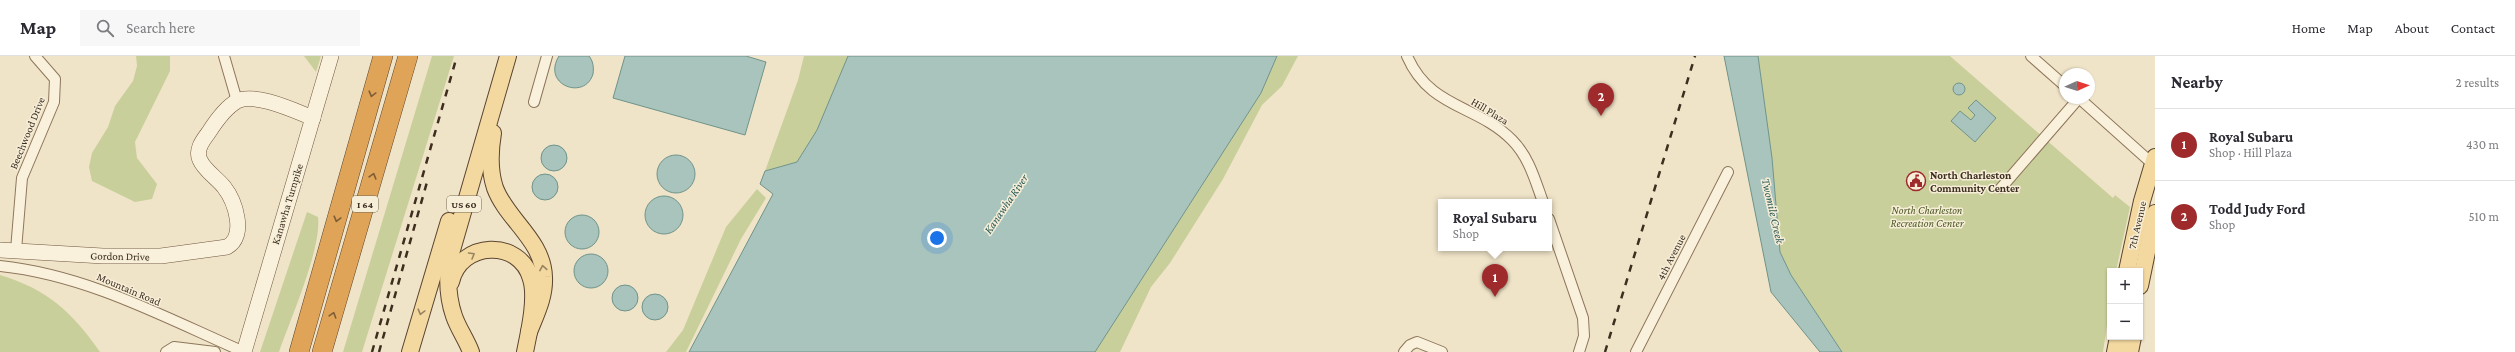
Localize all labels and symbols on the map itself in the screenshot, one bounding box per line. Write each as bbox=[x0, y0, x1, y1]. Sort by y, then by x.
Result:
north arrow bbox=[2059, 68, 2095, 104]
pin: 2 bbox=[1588, 83, 1614, 116]
one-way arrow bbox=[368, 90, 377, 97]
street label: Beechwood Drive bbox=[7, 95, 47, 171]
street label: Hill Plaza bbox=[1469, 95, 1511, 127]
street label: Kanawha Turnpike bbox=[269, 162, 306, 246]
place label: North Charleston Community Center bbox=[1930, 169, 2020, 194]
public building icon: North Charleston Community Center bbox=[1905, 170, 1927, 192]
water label: Kanawha River bbox=[981, 171, 1032, 237]
one-way arrow bbox=[368, 173, 377, 180]
water label: Twomile Creek bbox=[1759, 177, 1787, 246]
road number: I 64 bbox=[352, 196, 378, 212]
road number: US 60 bbox=[447, 196, 481, 212]
street label: 7th Avenue bbox=[2126, 200, 2148, 250]
park label: North Charleston Recreation Center bbox=[1891, 204, 1965, 229]
one-way arrow bbox=[333, 215, 342, 222]
your location bbox=[927, 228, 947, 248]
street label: 4th Avenue bbox=[1654, 232, 1688, 282]
street label: Gordon Drive bbox=[90, 249, 150, 263]
one-way arrow bbox=[468, 253, 475, 260]
pin: 1 bbox=[1482, 264, 1508, 297]
one-way arrow bbox=[539, 265, 547, 271]
street label: Mountain Road bbox=[95, 270, 163, 308]
one-way arrow bbox=[417, 309, 425, 315]
one-way arrow bbox=[328, 311, 337, 318]

